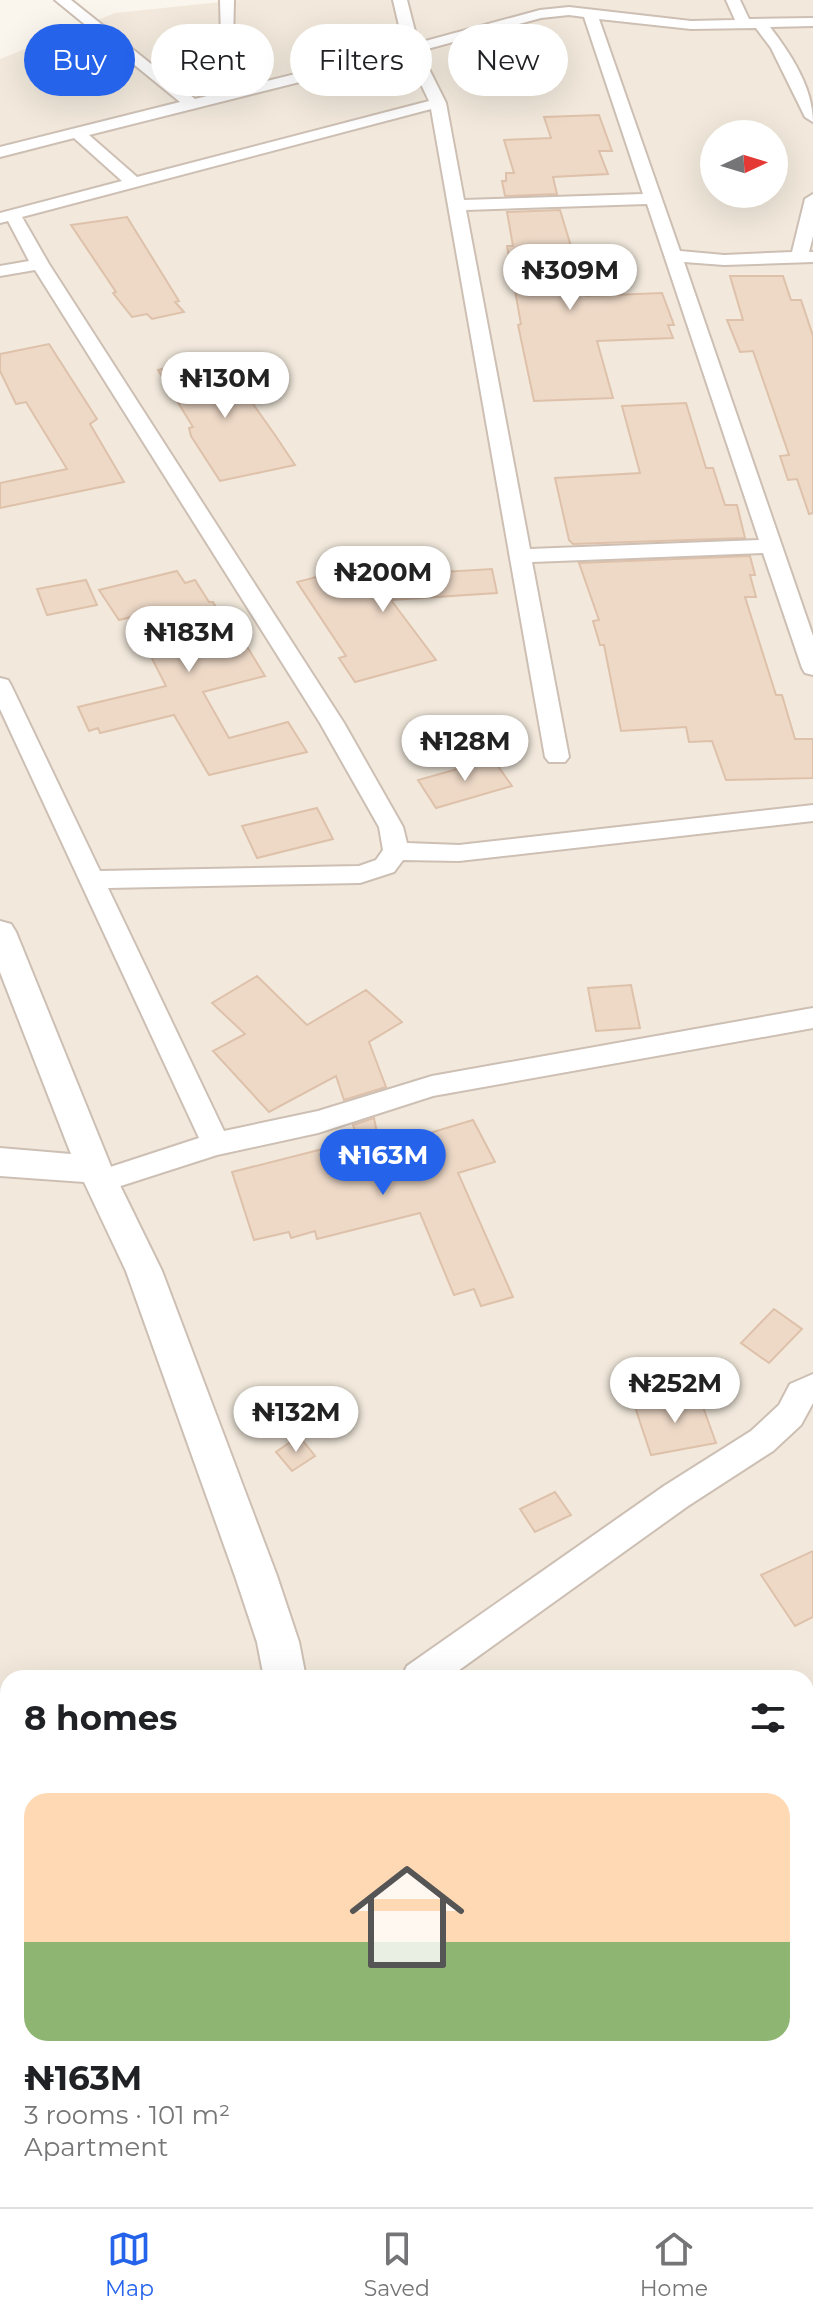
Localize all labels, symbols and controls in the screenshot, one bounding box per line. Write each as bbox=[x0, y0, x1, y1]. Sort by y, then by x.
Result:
chip: Buy bbox=[24, 24, 135, 96]
chip: Rent bbox=[151, 24, 274, 96]
chip: Filters bbox=[290, 24, 432, 96]
chip: New bbox=[448, 24, 568, 96]
north arrow bbox=[700, 120, 788, 208]
map controls bbox=[700, 120, 788, 208]
pin: ₦309M bbox=[514, 244, 626, 312]
text: ₦309M bbox=[521, 254, 619, 286]
pin: ₦130M bbox=[169, 352, 281, 420]
text: ₦130M bbox=[179, 362, 271, 394]
pin: ₦200M bbox=[327, 546, 439, 614]
text: ₦200M bbox=[334, 556, 432, 588]
pin: ₦183M bbox=[133, 606, 245, 674]
text: ₦183M bbox=[143, 616, 235, 648]
pin: ₦128M bbox=[409, 715, 521, 783]
text: ₦128M bbox=[419, 725, 511, 757]
pin: ₦163M bbox=[327, 1129, 439, 1197]
text: ₦163M bbox=[338, 1139, 428, 1171]
pin: ₦252M bbox=[619, 1357, 731, 1425]
text: ₦252M bbox=[628, 1367, 722, 1399]
pin: ₦132M bbox=[240, 1386, 352, 1454]
text: ₦132M bbox=[251, 1396, 341, 1428]
icon: filters bbox=[746, 1696, 790, 1740]
text: 8 homes bbox=[24, 1697, 177, 1739]
icon: home bbox=[335, 1845, 479, 1989]
text: ₦163M bbox=[24, 2057, 142, 2099]
text: 3 rooms · 101 m² bbox=[24, 2099, 230, 2131]
text: Apartment bbox=[24, 2131, 168, 2163]
tab: Map bbox=[105, 2227, 154, 2302]
tab: Saved bbox=[364, 2227, 430, 2302]
tab: Home bbox=[640, 2227, 708, 2302]

